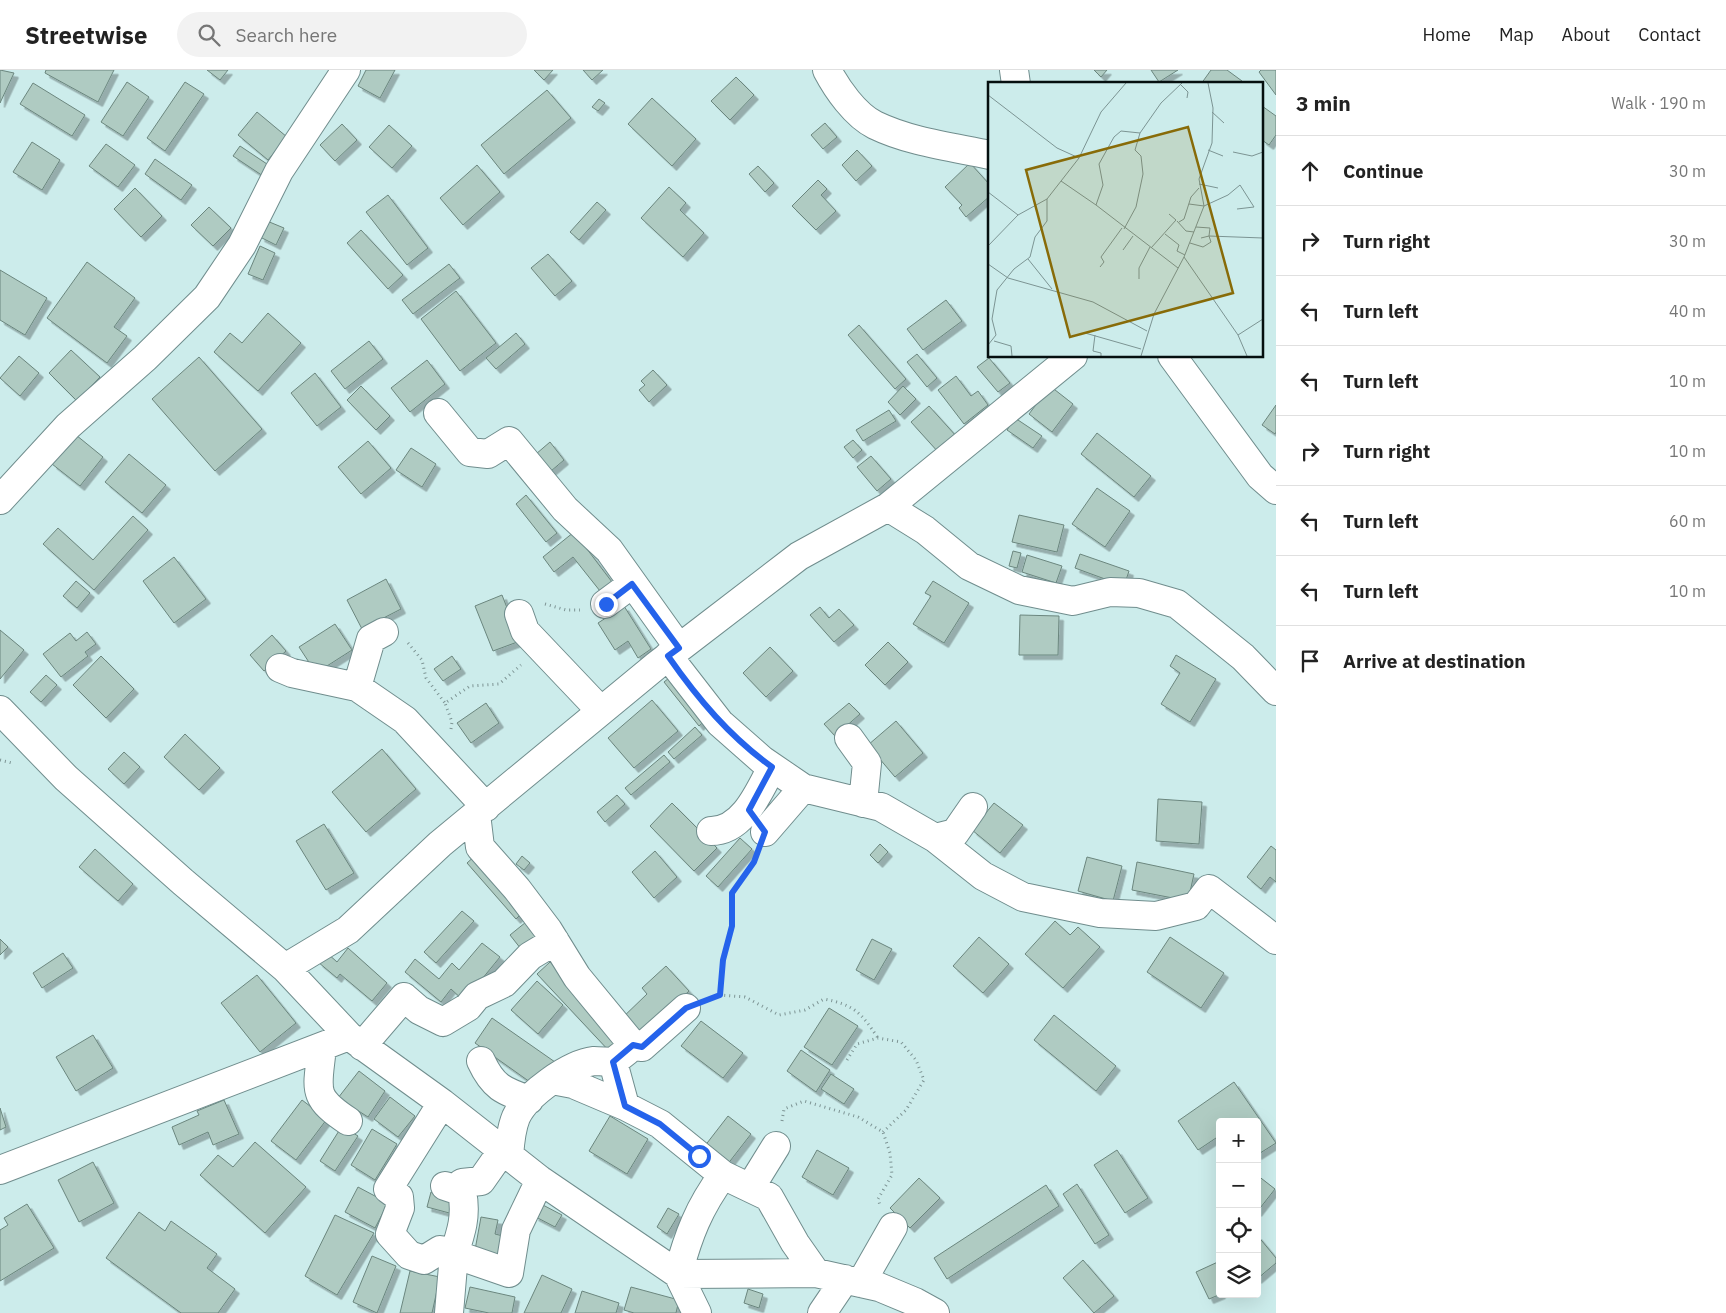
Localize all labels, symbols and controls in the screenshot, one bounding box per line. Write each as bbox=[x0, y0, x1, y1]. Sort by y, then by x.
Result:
search box bbox=[177, 12, 527, 57]
text: Streetwise bbox=[25, 19, 147, 51]
icon: search bbox=[195, 21, 223, 49]
text: Search here bbox=[235, 23, 337, 47]
text: Home bbox=[1423, 23, 1471, 46]
text: Map bbox=[1499, 23, 1534, 46]
text: About bbox=[1562, 23, 1610, 46]
text: Contact bbox=[1638, 23, 1701, 46]
inset map bbox=[988, 82, 1264, 358]
text: 3 min bbox=[1296, 89, 1351, 117]
text: Walk · 190 m bbox=[1611, 93, 1706, 113]
icon: ahead bbox=[1296, 157, 1324, 185]
text: Continue bbox=[1343, 159, 1423, 183]
text: 30 m bbox=[1669, 161, 1706, 181]
icon: right bbox=[1296, 227, 1324, 255]
text: Turn right bbox=[1343, 229, 1430, 253]
text: 30 m bbox=[1669, 231, 1706, 251]
icon: left bbox=[1296, 297, 1324, 325]
text: Turn left bbox=[1343, 299, 1419, 323]
text: 40 m bbox=[1669, 301, 1706, 321]
icon: left bbox=[1296, 367, 1324, 395]
text: Turn left bbox=[1343, 369, 1419, 393]
text: 10 m bbox=[1669, 371, 1706, 391]
icon: right bbox=[1296, 437, 1324, 465]
text: Turn right bbox=[1343, 439, 1430, 463]
text: 10 m bbox=[1669, 441, 1706, 461]
icon: left bbox=[1296, 507, 1324, 535]
text: Turn left bbox=[1343, 509, 1419, 533]
text: 60 m bbox=[1669, 511, 1706, 531]
icon: left bbox=[1296, 577, 1324, 605]
text: Turn left bbox=[1343, 579, 1419, 603]
text: 10 m bbox=[1669, 581, 1706, 601]
route end bbox=[595, 593, 618, 616]
icon: arrive bbox=[1296, 647, 1324, 675]
text: Arrive at destination bbox=[1343, 649, 1526, 673]
map controls bbox=[1216, 1118, 1261, 1298]
button: + bbox=[1216, 1118, 1261, 1163]
route start bbox=[688, 1145, 711, 1168]
button: − bbox=[1216, 1163, 1261, 1208]
button: locate bbox=[1216, 1208, 1261, 1253]
button: layers bbox=[1216, 1253, 1261, 1298]

